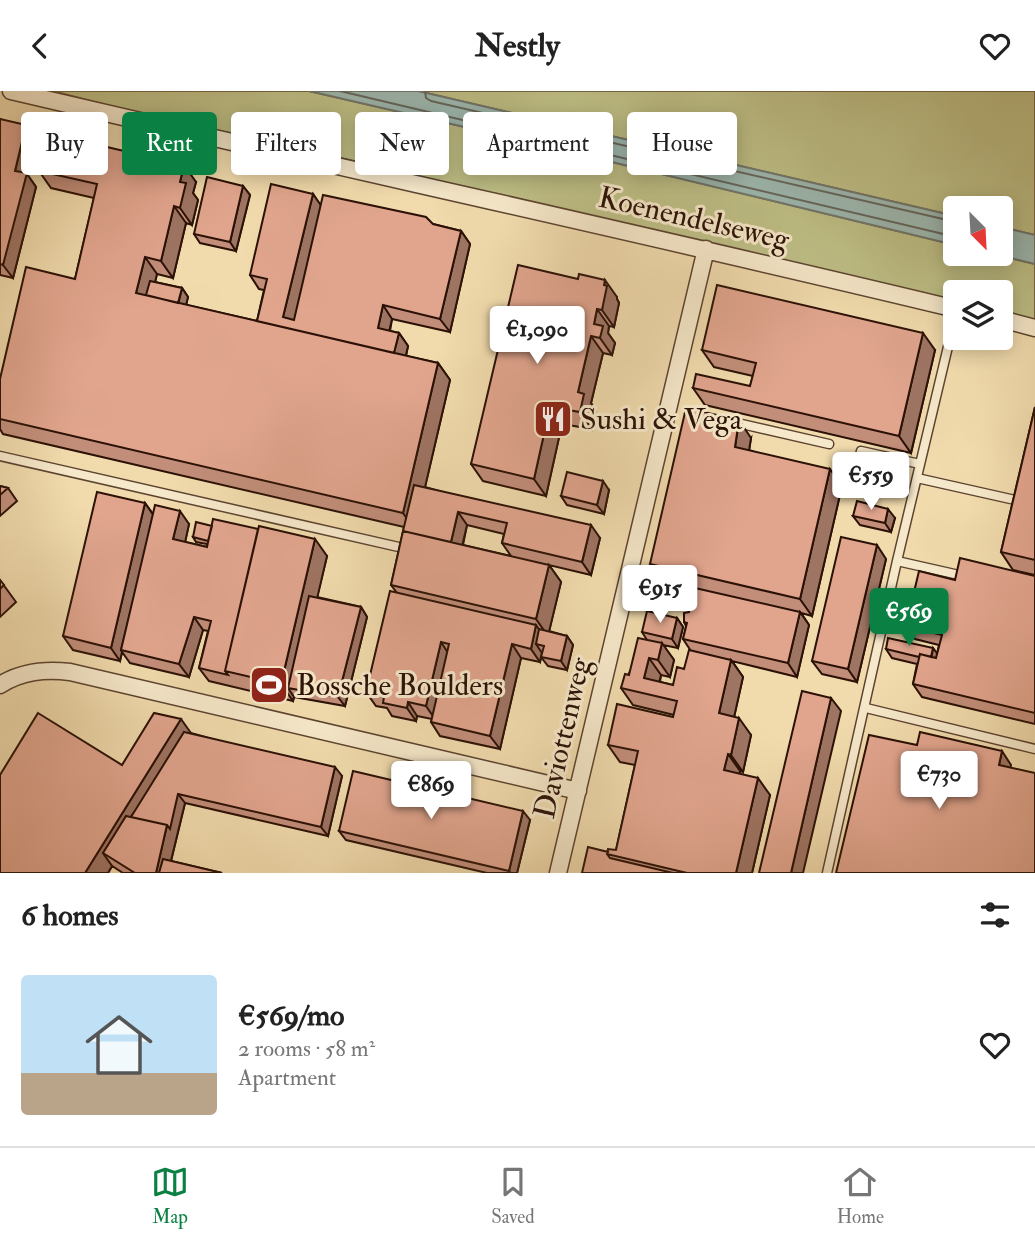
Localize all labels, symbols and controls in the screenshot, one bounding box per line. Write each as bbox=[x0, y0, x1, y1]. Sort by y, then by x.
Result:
text: Nestly bbox=[475, 26, 560, 66]
icon: back bbox=[21, 27, 59, 65]
icon: heart bbox=[976, 27, 1014, 65]
chip: Buy bbox=[21, 112, 108, 175]
chip: Rent bbox=[122, 112, 217, 175]
chip: Filters bbox=[231, 112, 341, 175]
chip: New bbox=[355, 112, 449, 175]
chip: Apartment bbox=[463, 112, 613, 175]
chip: House bbox=[627, 112, 737, 175]
street label: Koenendelseweg bbox=[595, 179, 794, 259]
north arrow bbox=[943, 196, 1013, 266]
map controls bbox=[943, 196, 1013, 350]
button: layers bbox=[943, 280, 1013, 350]
pin: €1,090 bbox=[480, 307, 594, 366]
text: €1,090 bbox=[506, 314, 568, 343]
restaurant icon: Sushi & Vega bbox=[532, 398, 574, 440]
place label: Sushi & Vega bbox=[580, 401, 743, 438]
pin: €559 bbox=[830, 453, 912, 512]
text: €559 bbox=[848, 460, 894, 489]
pin: €915 bbox=[619, 566, 701, 625]
text: €915 bbox=[638, 573, 682, 602]
pin: €569 bbox=[868, 589, 950, 648]
text: €569 bbox=[886, 596, 932, 625]
street label: Daviottenweg bbox=[526, 653, 599, 822]
sports icon: Bossche Boulders bbox=[248, 664, 290, 706]
place label: Bossche Boulders bbox=[296, 667, 503, 704]
pin: €730 bbox=[898, 751, 980, 811]
text: €730 bbox=[917, 759, 961, 788]
pin: €869 bbox=[390, 761, 472, 821]
text: €869 bbox=[407, 769, 455, 798]
icon: filters bbox=[976, 896, 1014, 934]
text: 6 homes bbox=[21, 897, 119, 934]
text: €569/mo bbox=[238, 997, 345, 1034]
icon: home bbox=[77, 1003, 161, 1087]
icon: heart bbox=[976, 1026, 1014, 1064]
text: 2 rooms · 58 m² bbox=[238, 1034, 375, 1063]
text: Apartment bbox=[238, 1063, 336, 1092]
tab: Map bbox=[151, 1163, 189, 1229]
tab: Saved bbox=[491, 1163, 535, 1229]
tab: Home bbox=[837, 1163, 884, 1229]

